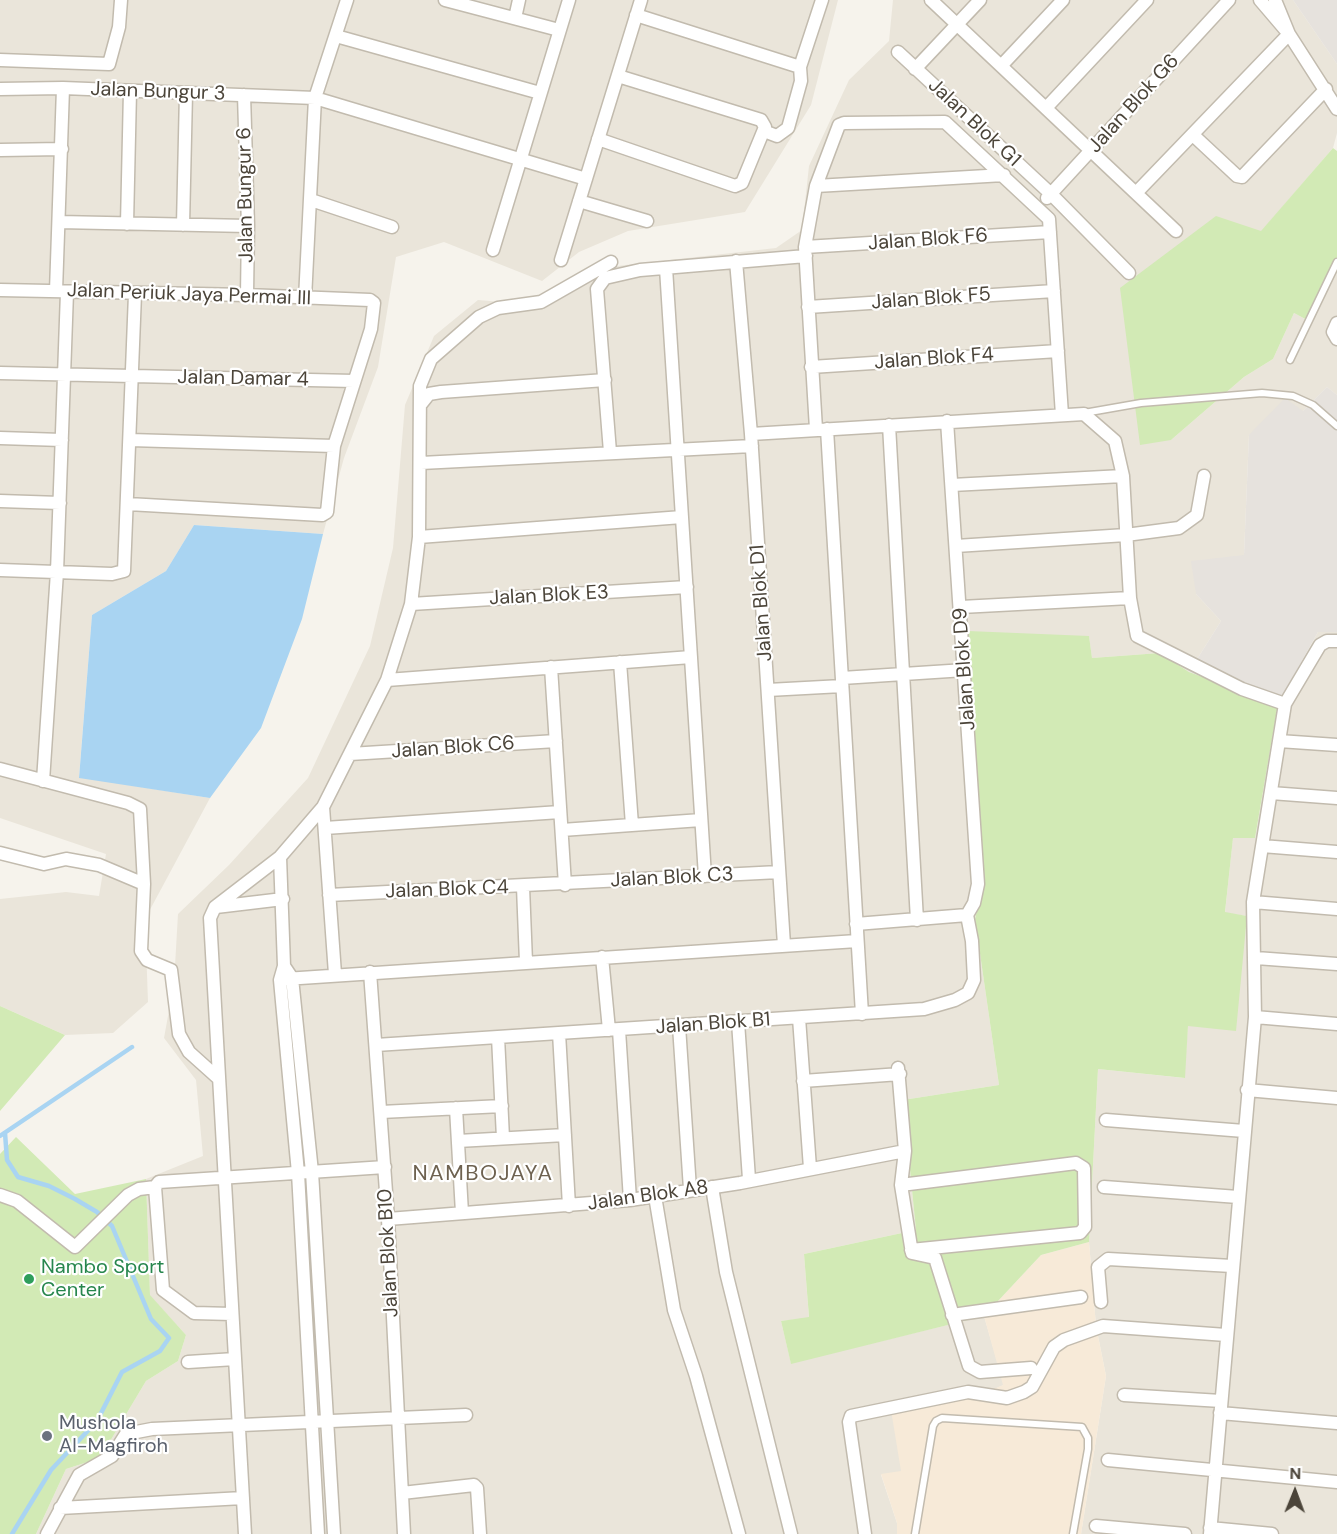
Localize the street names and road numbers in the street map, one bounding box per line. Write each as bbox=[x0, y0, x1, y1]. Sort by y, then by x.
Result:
street label: Jalan Blok G6 bbox=[1083, 50, 1185, 158]
street label: Jalan Blok G1 bbox=[923, 74, 1025, 172]
street label: Jalan Bungur 3 bbox=[90, 78, 226, 106]
street label: Jalan Bungur 6 bbox=[233, 127, 259, 263]
street label: Jalan Blok F6 bbox=[867, 224, 989, 256]
street label: Jalan Periuk Jaya Permai III bbox=[66, 279, 312, 311]
street label: Jalan Blok F5 bbox=[870, 283, 992, 315]
street label: Jalan Blok F4 bbox=[873, 343, 995, 375]
street label: Jalan Damar 4 bbox=[177, 366, 309, 392]
street label: Jalan Blok D1 bbox=[746, 544, 778, 662]
street label: Jalan Blok E3 bbox=[488, 581, 610, 611]
street label: Jalan Blok D9 bbox=[949, 607, 981, 731]
street label: Jalan Blok C6 bbox=[390, 732, 516, 764]
street label: Jalan Blok C3 bbox=[610, 863, 734, 893]
street label: Jalan Blok C4 bbox=[385, 876, 509, 904]
street label: Jalan Blok B1 bbox=[655, 1008, 771, 1040]
street label: Jalan Blok A8 bbox=[586, 1176, 710, 1216]
street label: Jalan Blok B10 bbox=[374, 1188, 404, 1318]

